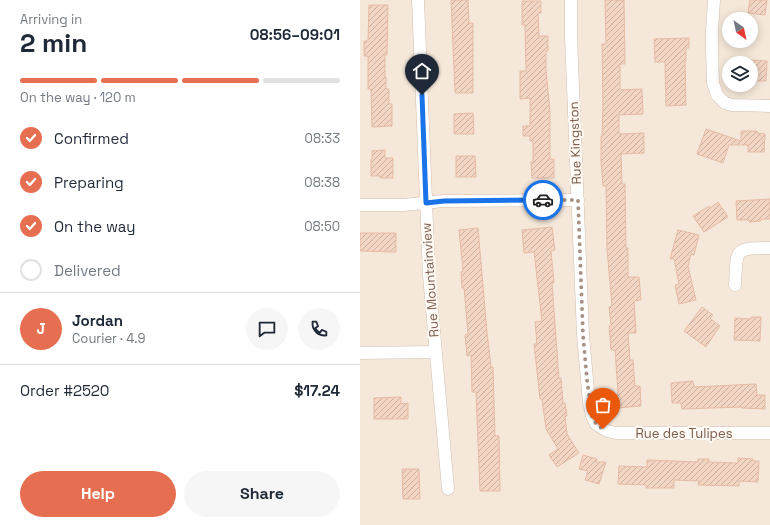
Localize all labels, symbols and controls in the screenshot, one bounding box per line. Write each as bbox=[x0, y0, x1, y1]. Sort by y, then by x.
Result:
text: Arriving in bbox=[20, 11, 82, 28]
north arrow bbox=[722, 12, 758, 48]
map controls bbox=[722, 12, 758, 92]
text: 08:56–09:01 bbox=[250, 25, 340, 44]
text: 2 min bbox=[20, 26, 87, 60]
pin bbox=[405, 54, 439, 95]
button: layers bbox=[722, 56, 758, 92]
icon: home bbox=[411, 60, 433, 82]
text: On the way · 120 m bbox=[20, 89, 136, 106]
street label: Rue Kingston bbox=[565, 101, 585, 185]
icon: check bbox=[20, 127, 42, 149]
text: Confirmed bbox=[54, 129, 129, 148]
text: 08:33 bbox=[305, 130, 340, 147]
icon: check bbox=[20, 171, 42, 193]
text: Preparing bbox=[54, 173, 124, 192]
text: 08:38 bbox=[304, 174, 340, 191]
courier bbox=[523, 180, 563, 220]
icon: car bbox=[532, 189, 554, 211]
icon: check bbox=[20, 215, 42, 237]
text: On the way bbox=[54, 217, 135, 236]
text: 08:50 bbox=[304, 218, 340, 235]
street label: Rue Mountainview bbox=[418, 222, 442, 338]
text: Delivered bbox=[54, 261, 121, 280]
button: chat bbox=[246, 308, 288, 350]
button: phone bbox=[298, 308, 340, 350]
text: Jordan bbox=[72, 311, 123, 330]
text: J bbox=[36, 319, 46, 338]
text: Courier · 4.9 bbox=[72, 330, 146, 347]
text: Order #2520 bbox=[20, 381, 109, 400]
text: $17.24 bbox=[294, 381, 340, 400]
pin bbox=[586, 388, 620, 429]
icon: bag bbox=[592, 394, 614, 416]
street label: Rue des Tulipes bbox=[635, 425, 733, 442]
button: Help bbox=[20, 471, 176, 517]
button: Share bbox=[184, 471, 340, 517]

